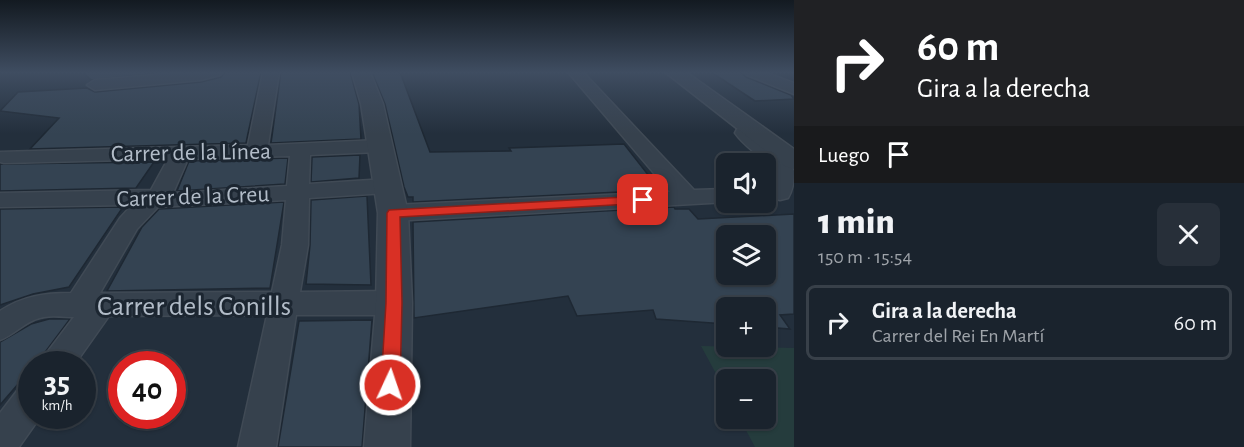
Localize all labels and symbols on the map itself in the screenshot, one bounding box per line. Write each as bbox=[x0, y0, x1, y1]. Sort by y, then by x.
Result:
street label: Carrer de la Línea bbox=[111, 140, 271, 166]
pin bbox=[617, 174, 668, 225]
street label: Carrer de la Creu bbox=[116, 182, 270, 212]
street label: Carrer dels Conills bbox=[97, 293, 291, 321]
speed limit sign: 40 bbox=[108, 351, 186, 429]
position arrow bbox=[358, 353, 422, 417]

